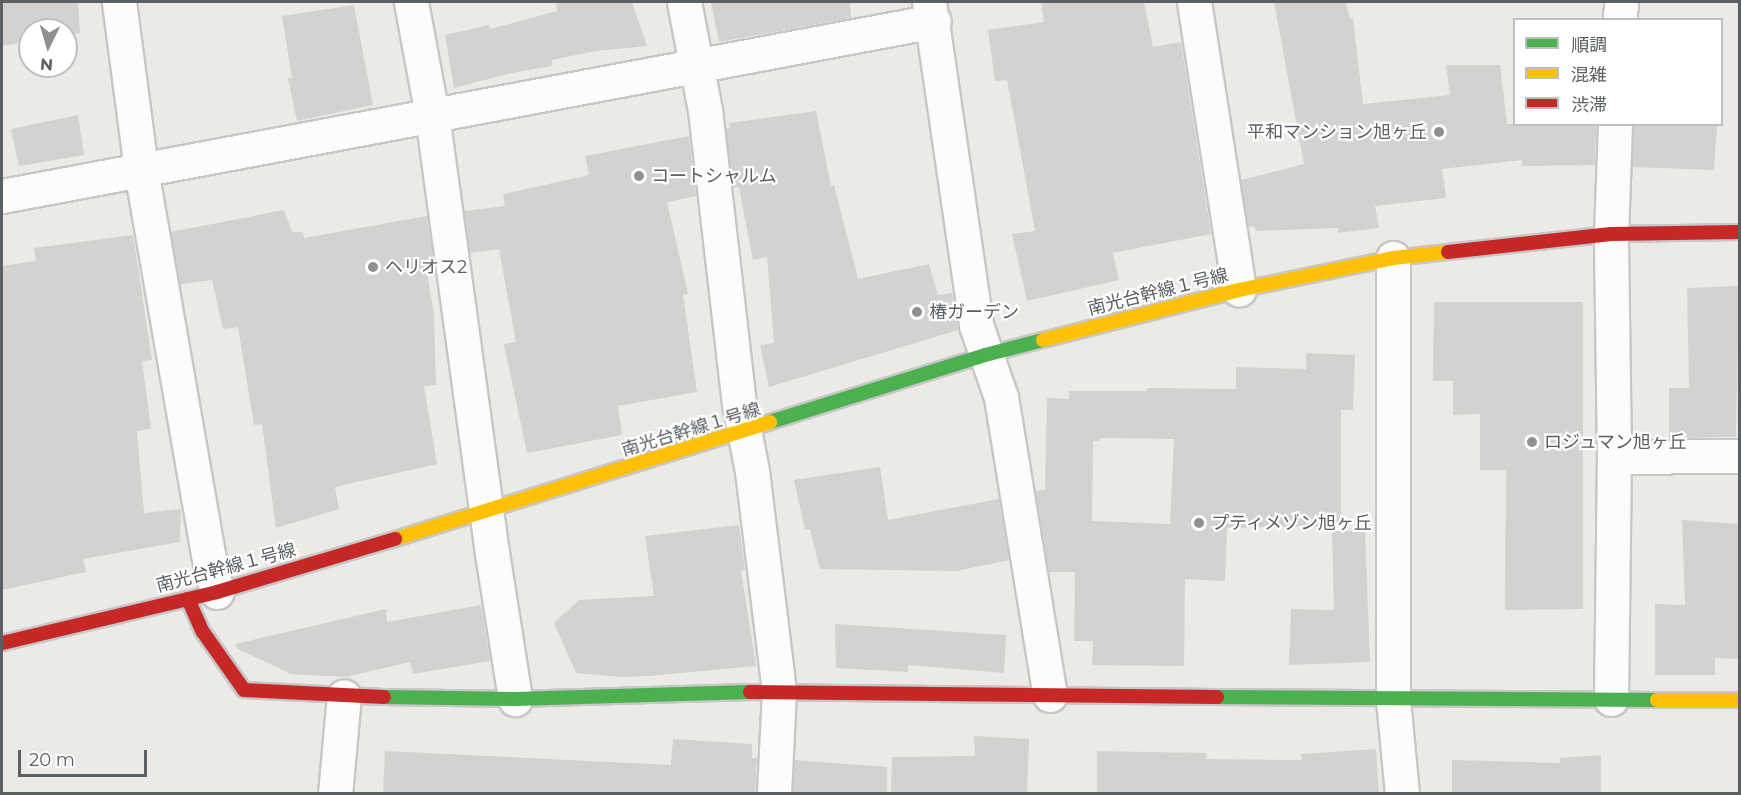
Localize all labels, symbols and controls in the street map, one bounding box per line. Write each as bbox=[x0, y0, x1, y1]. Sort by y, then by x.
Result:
north arrow bbox=[18, 18, 78, 78]
legend bbox=[1513, 18, 1723, 126]
text: 順調 bbox=[1571, 34, 1607, 56]
text: N bbox=[39, 54, 54, 74]
text: 混雑 bbox=[1571, 64, 1607, 86]
text: 渋滞 bbox=[1571, 94, 1607, 116]
place label: 平和マンション旭ヶ丘 bbox=[1247, 121, 1427, 143]
marker: 平和マンション旭ヶ丘 bbox=[1432, 125, 1446, 139]
place label: コートシャルム bbox=[651, 165, 777, 187]
marker: コートシャルム bbox=[632, 169, 646, 183]
place label: ヘリオス2 bbox=[385, 256, 467, 278]
marker: ヘリオス2 bbox=[366, 260, 380, 274]
street label: 南光台幹線１号線 bbox=[1086, 264, 1230, 320]
place label: 椿ガーデン bbox=[929, 301, 1019, 323]
marker: 椿ガーデン bbox=[910, 305, 924, 319]
street label: 南光台幹線１号線 bbox=[619, 399, 763, 461]
place label: ロジュマン旭ヶ丘 bbox=[1544, 431, 1688, 453]
marker: ロジュマン旭ヶ丘 bbox=[1525, 435, 1539, 449]
place label: プティメゾン旭ヶ丘 bbox=[1211, 512, 1373, 534]
marker: プティメゾン旭ヶ丘 bbox=[1192, 516, 1206, 530]
street label: 南光台幹線１号線 bbox=[154, 539, 298, 597]
scale bar bbox=[21, 738, 150, 776]
text: 20 m bbox=[29, 749, 75, 771]

